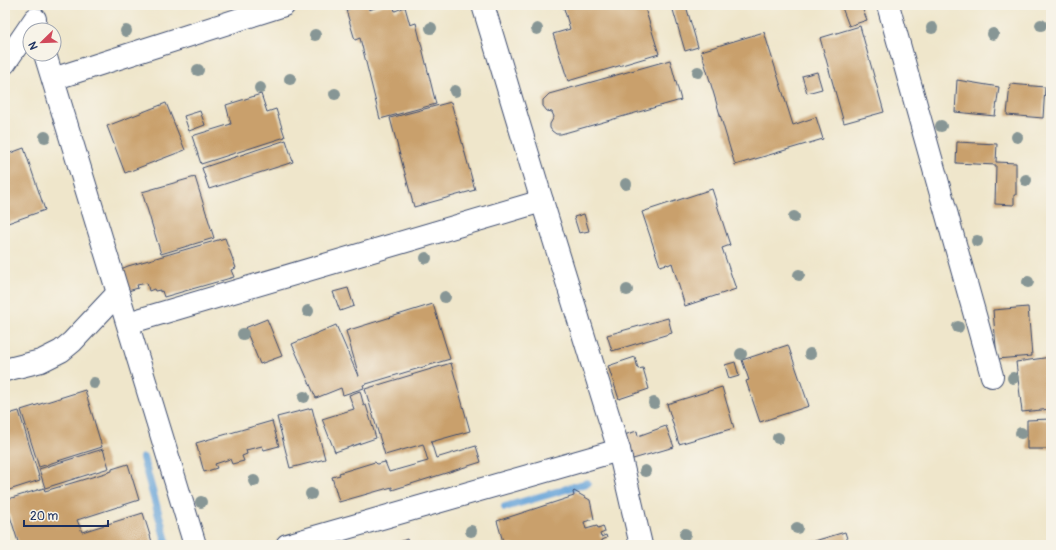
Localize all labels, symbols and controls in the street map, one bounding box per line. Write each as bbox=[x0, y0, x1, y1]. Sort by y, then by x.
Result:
north arrow bbox=[22, 22, 62, 62]
text: N bbox=[26, 39, 41, 52]
scale bar bbox=[24, 502, 108, 528]
text: 20 m bbox=[30, 509, 59, 524]

